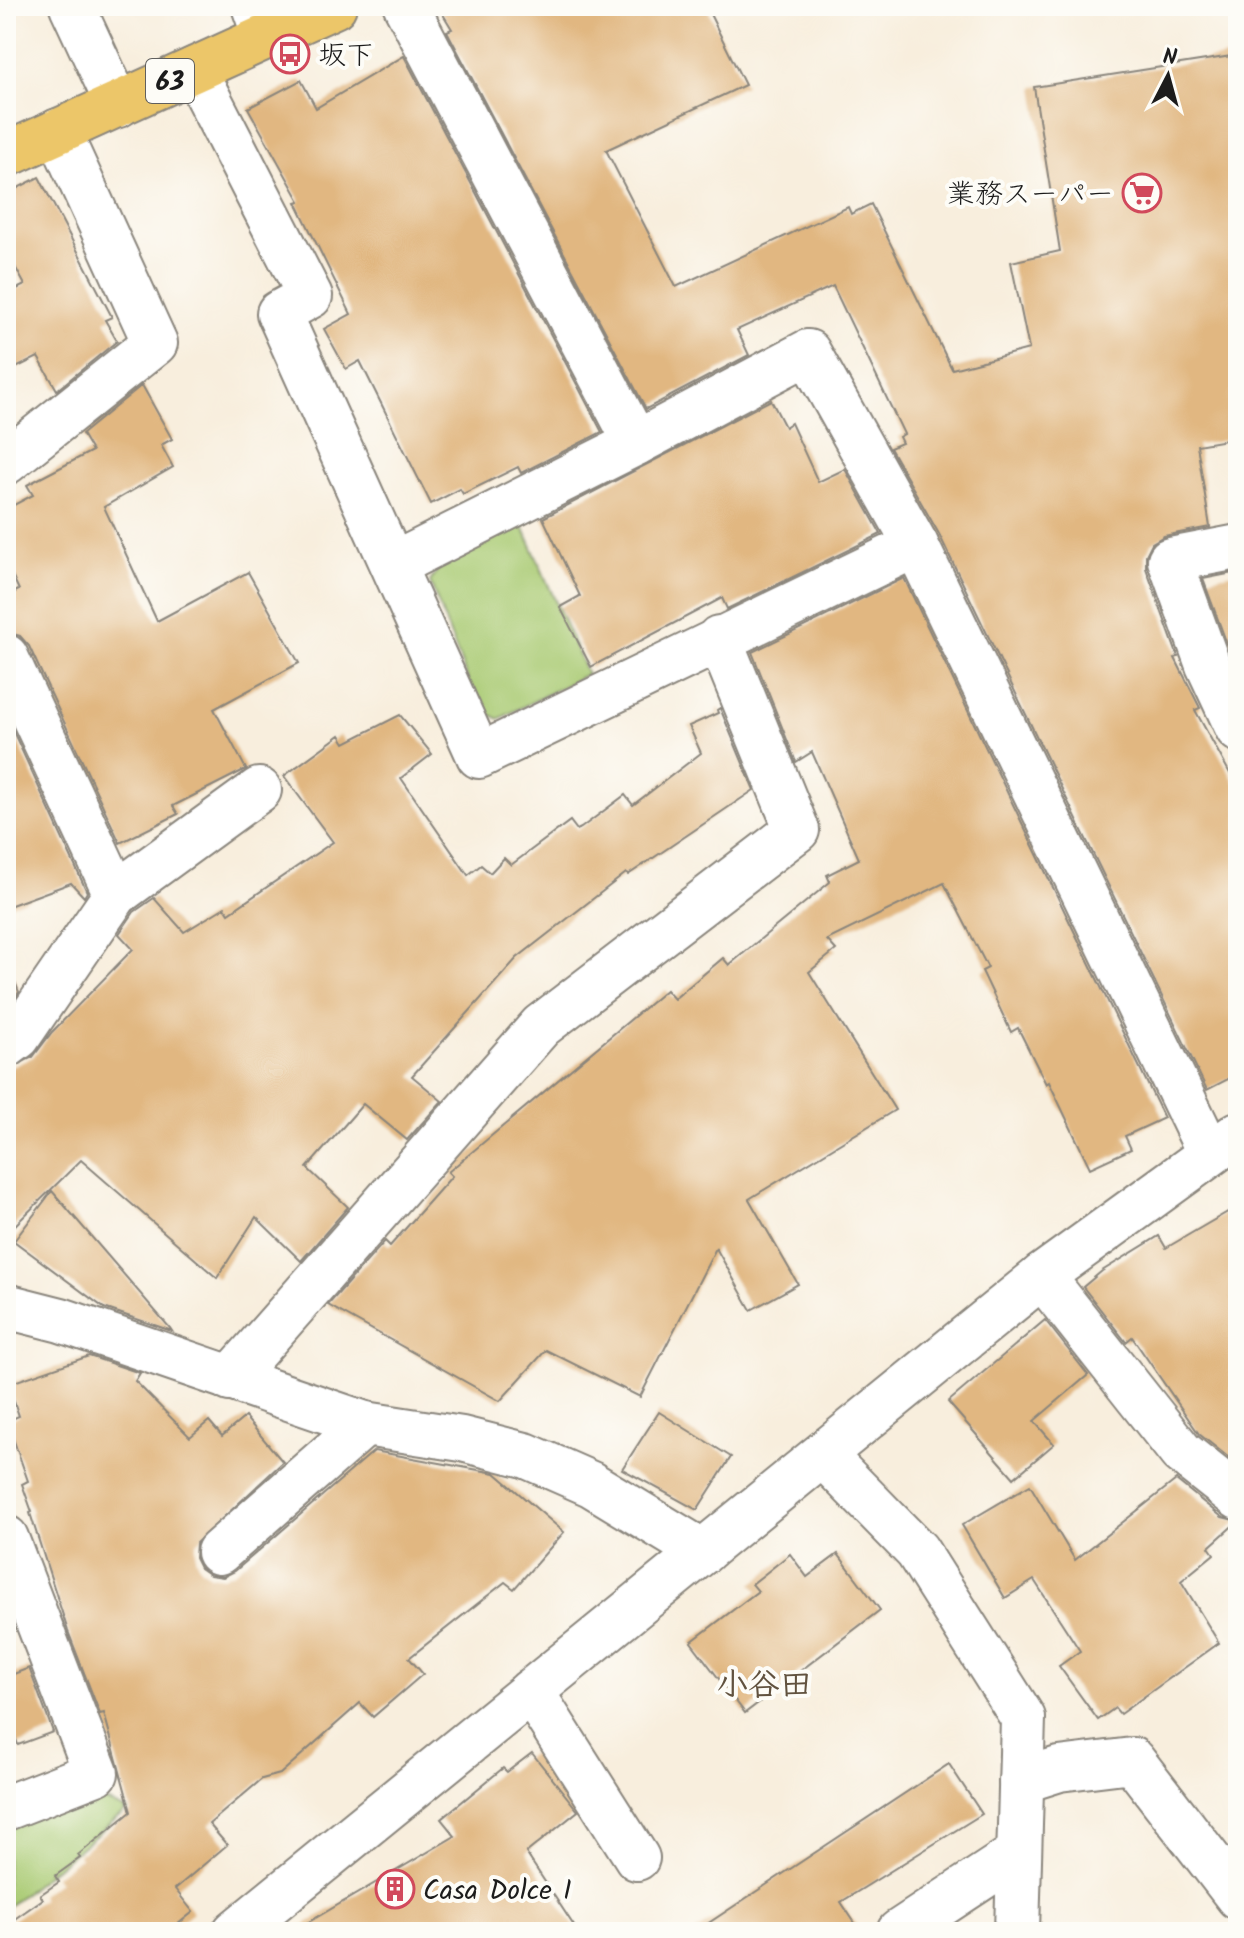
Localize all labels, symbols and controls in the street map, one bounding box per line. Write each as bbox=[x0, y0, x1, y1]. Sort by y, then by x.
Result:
bus stop icon: 坂下 bbox=[269, 33, 311, 75]
place label: 坂下 bbox=[318, 34, 374, 79]
north arrow bbox=[1128, 36, 1208, 116]
text: N bbox=[1161, 40, 1179, 77]
road number: 63 bbox=[146, 59, 194, 103]
supermarket icon: 業務スーパー bbox=[1121, 172, 1163, 214]
place label: 業務スーパー bbox=[947, 173, 1114, 218]
district label: 小谷田 bbox=[716, 1661, 812, 1712]
building icon: Casa Dolce I bbox=[374, 1868, 416, 1910]
place label: Casa Dolce I bbox=[423, 1869, 572, 1914]

